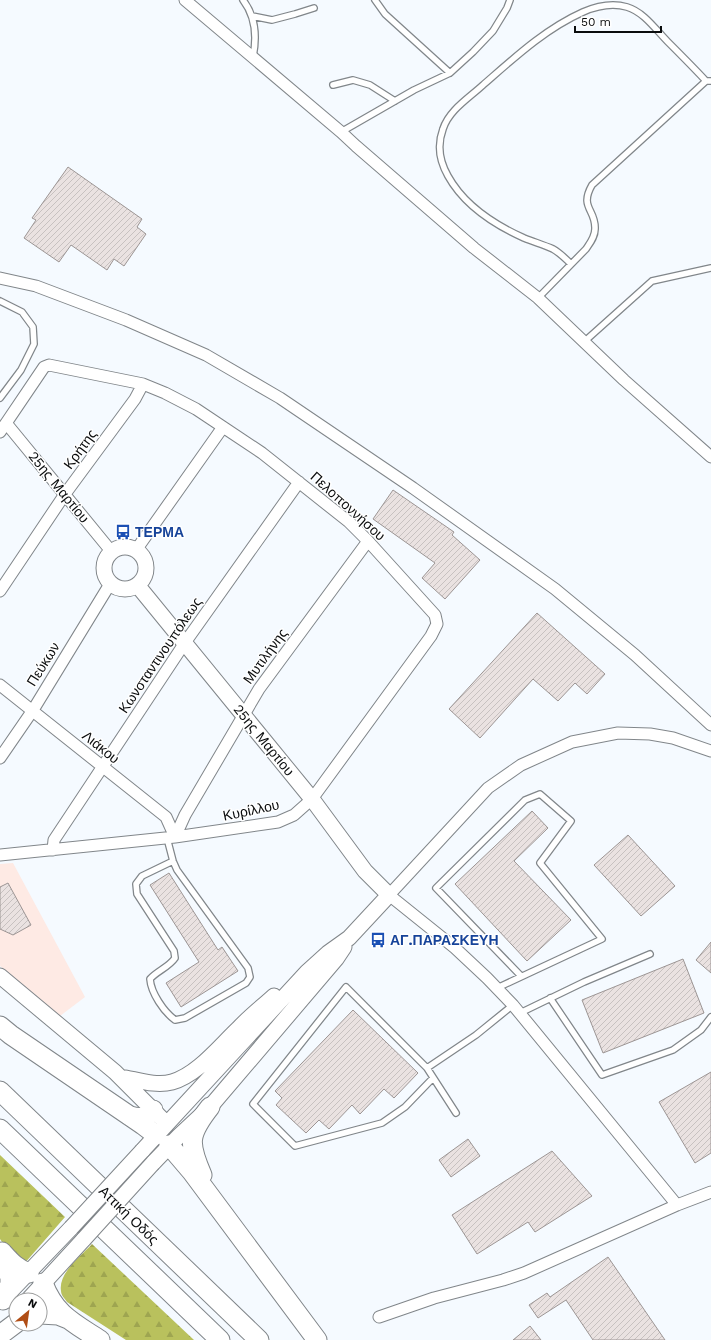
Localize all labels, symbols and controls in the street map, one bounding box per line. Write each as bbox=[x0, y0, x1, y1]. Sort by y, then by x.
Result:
scale bar bbox=[575, 8, 661, 34]
text: 50 m bbox=[581, 15, 611, 29]
street label: Κρήτης bbox=[60, 426, 100, 472]
street label: 25ης Μαρτίου bbox=[25, 448, 93, 526]
street label: Πελοποννήσου bbox=[307, 468, 389, 544]
bus stop icon: ΤΕΡΜΑ bbox=[114, 523, 132, 541]
place label: ΤΕΡΜΑ bbox=[135, 524, 184, 540]
street label: Κωνσταντινουπόλεως bbox=[115, 594, 205, 716]
street label: Μυτιλήνης bbox=[240, 625, 291, 687]
street label: Πεύκων bbox=[23, 639, 63, 689]
street label: 25ης Μαρτίου bbox=[230, 701, 298, 779]
street label: Λιάκου bbox=[79, 727, 123, 767]
street label: Κυρίλλου bbox=[221, 796, 281, 824]
bus stop icon: ΑΓ.ΠΑΡΑΣΚΕΥΗ bbox=[369, 931, 387, 949]
place label: ΑΓ.ΠΑΡΑΣΚΕΥΗ bbox=[390, 932, 499, 948]
street label: Αττική Οδός bbox=[96, 1183, 162, 1247]
north arrow bbox=[8, 1292, 48, 1332]
text: N bbox=[26, 1296, 39, 1311]

